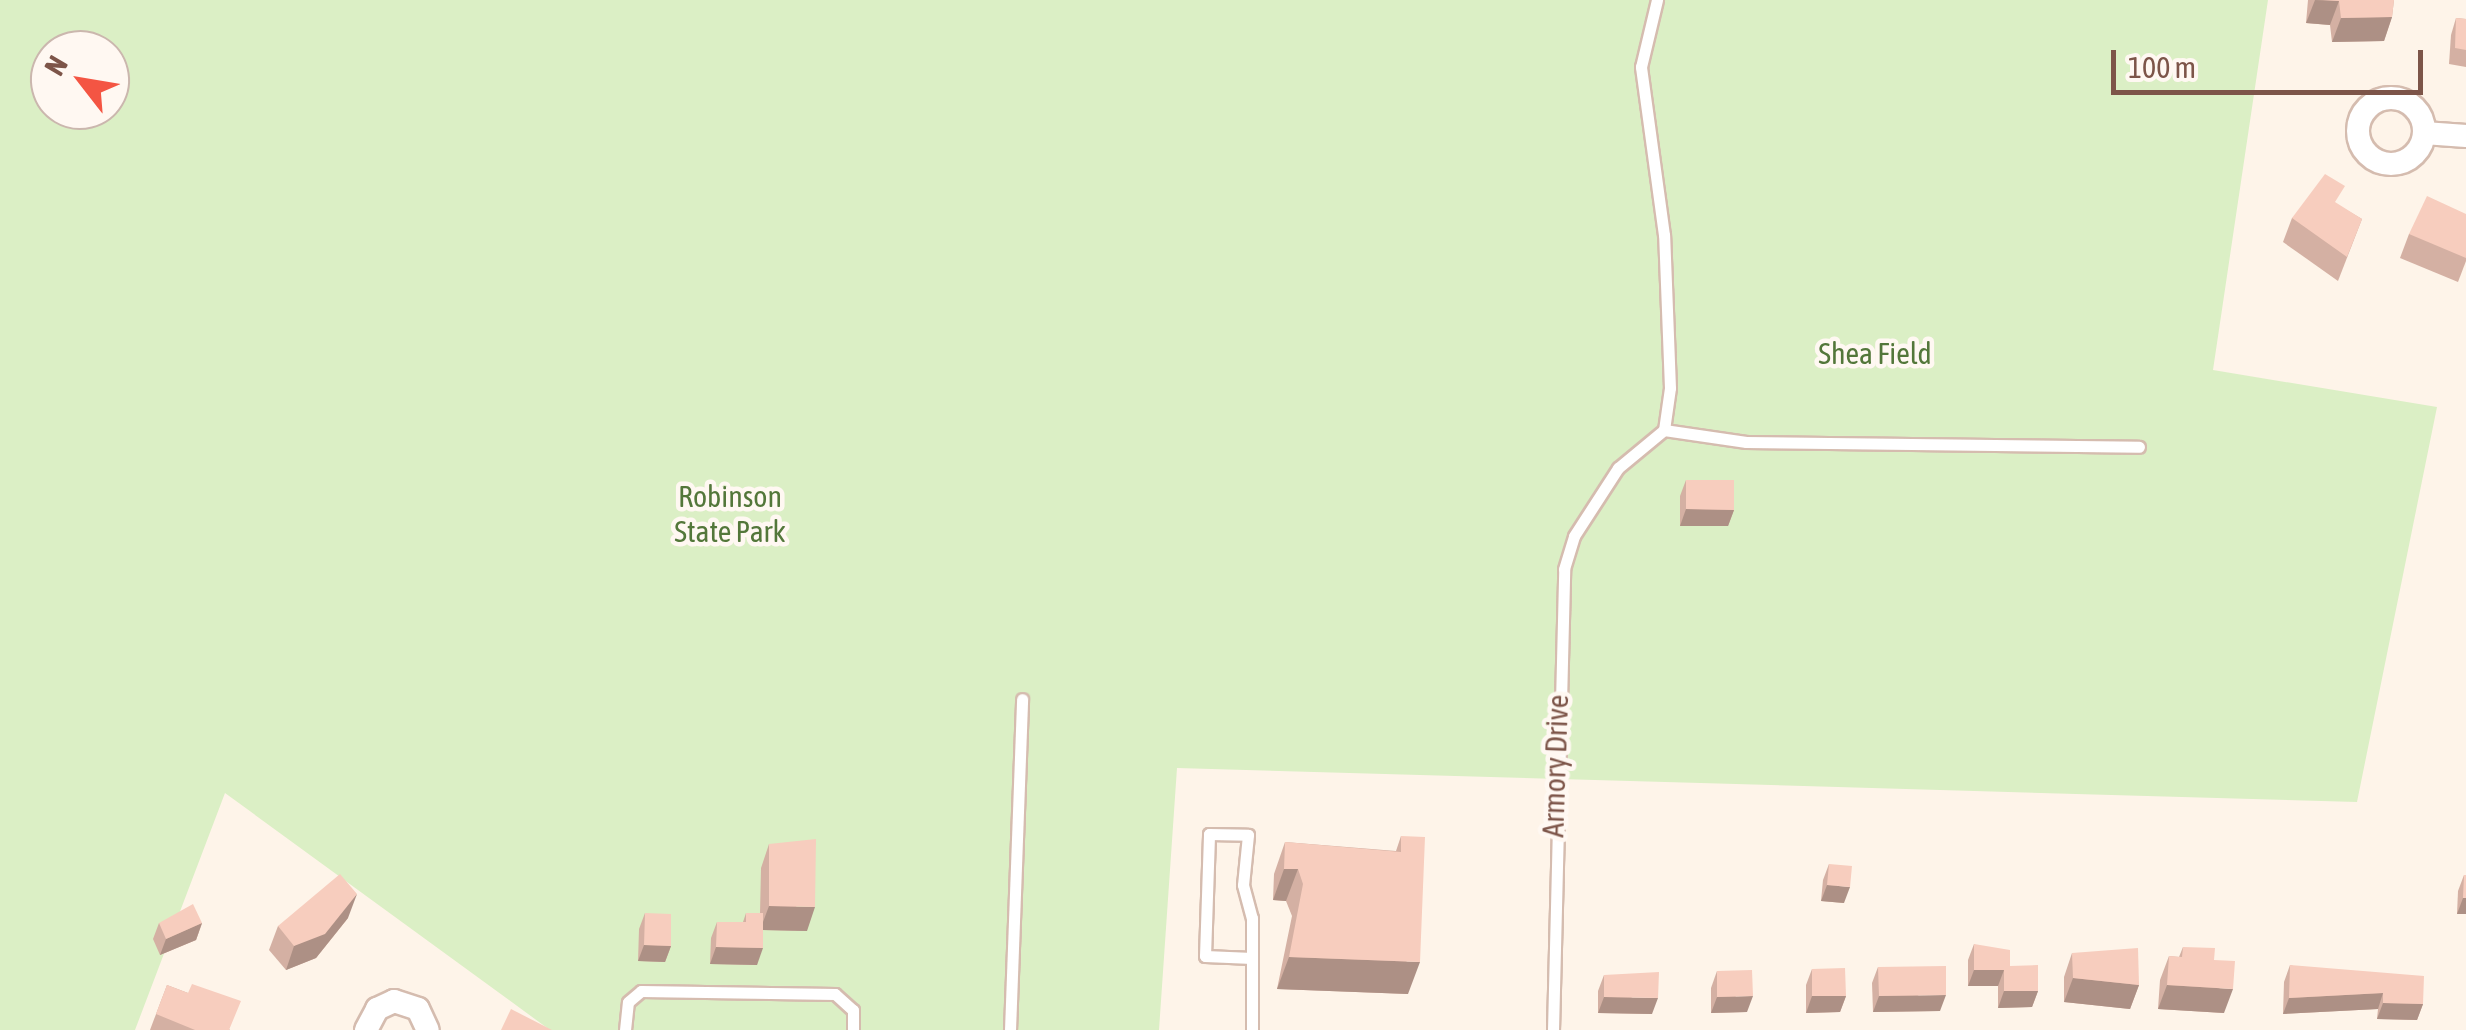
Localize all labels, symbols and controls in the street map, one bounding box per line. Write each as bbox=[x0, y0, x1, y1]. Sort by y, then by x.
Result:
north arrow bbox=[30, 30, 130, 130]
scale bar bbox=[2116, 30, 2428, 92]
text: N bbox=[38, 50, 74, 81]
text: 100 m bbox=[2128, 50, 2196, 84]
park label: Shea Field bbox=[1818, 335, 1932, 371]
park label: Robinson State Park bbox=[674, 478, 786, 548]
street label: Armory Drive bbox=[1535, 694, 1575, 838]

